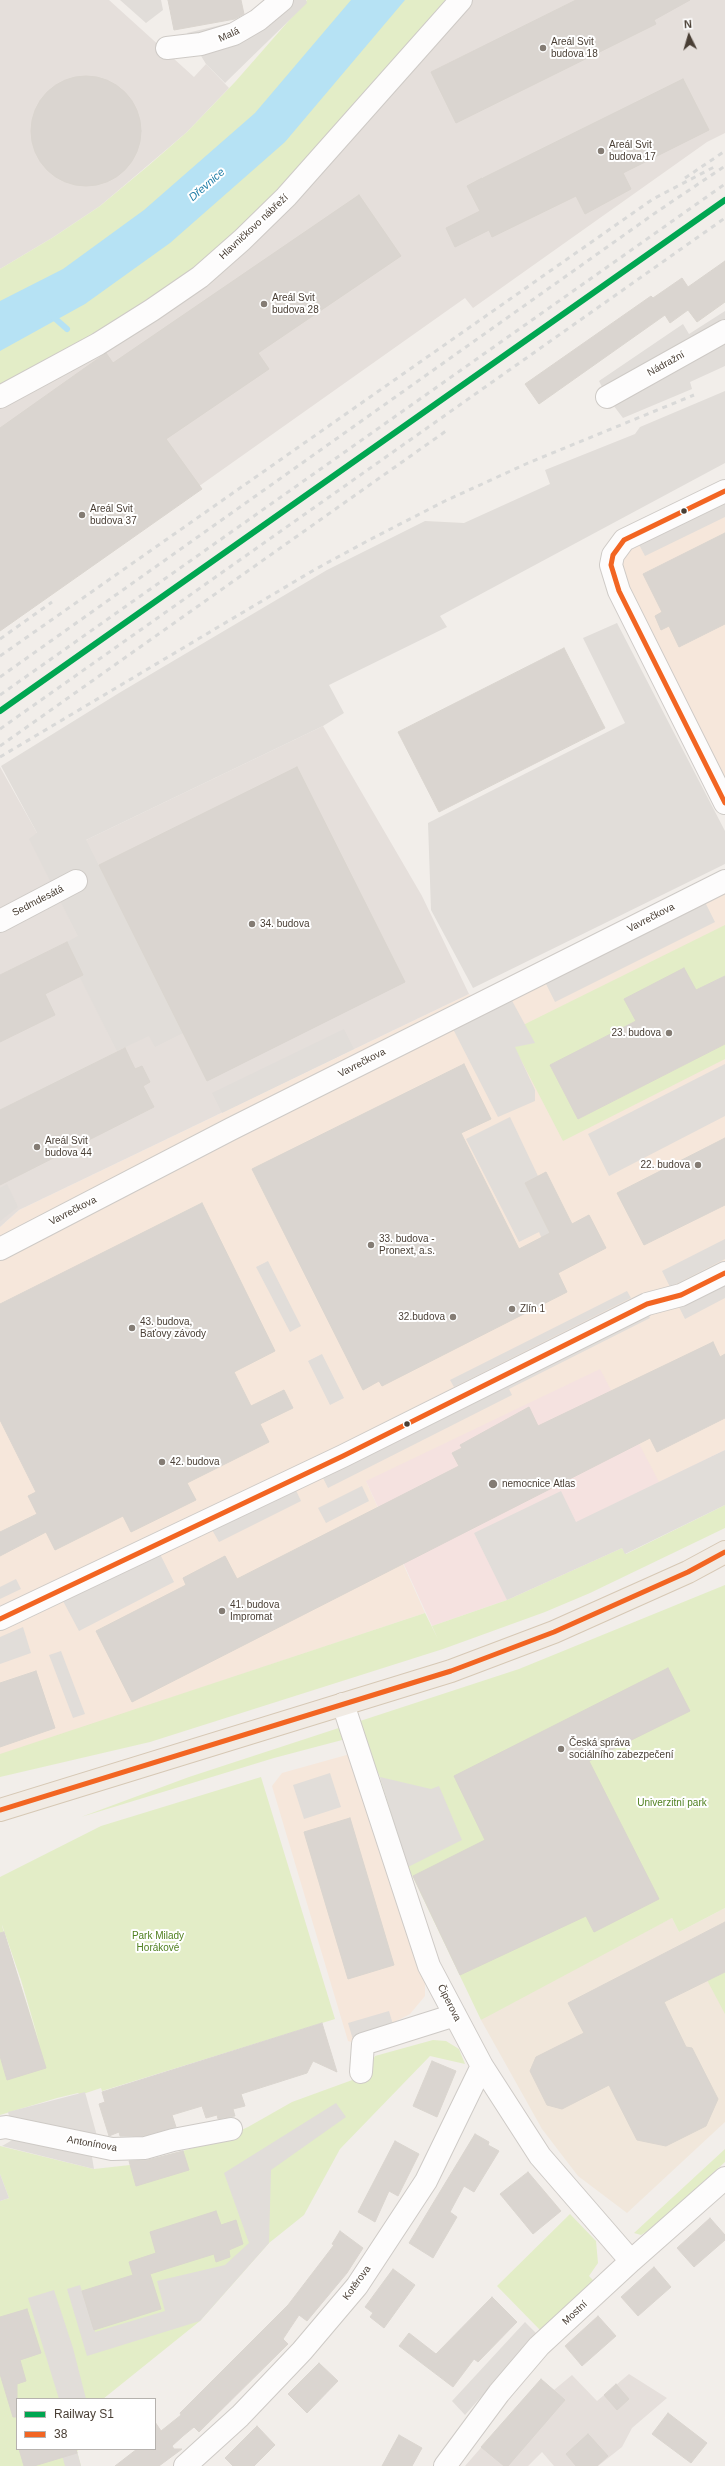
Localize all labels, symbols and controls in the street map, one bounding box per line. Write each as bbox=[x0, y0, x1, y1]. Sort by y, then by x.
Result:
north arrow bbox=[669, 16, 709, 56]
text: N bbox=[683, 18, 692, 30]
street label: Malá bbox=[217, 25, 241, 45]
place label: Areál Svit budova 18 bbox=[551, 36, 598, 60]
marker: Areál Svit budova 18 bbox=[538, 43, 548, 53]
place label: Areál Svit budova 17 bbox=[609, 139, 656, 162]
marker: Areál Svit budova 17 bbox=[596, 146, 606, 156]
water label: Dřevnice bbox=[186, 166, 228, 204]
street label: Hlavničkovo nábřeží bbox=[217, 192, 291, 262]
place label: Areál Svit budova 28 bbox=[272, 292, 319, 316]
marker: Areál Svit budova 28 bbox=[259, 299, 269, 309]
street label: Nádražní bbox=[645, 349, 687, 379]
place label: Areál Svit budova 37 bbox=[90, 503, 137, 526]
unlabelled marker bbox=[679, 506, 689, 516]
marker: Areál Svit budova 37 bbox=[77, 510, 87, 520]
street label: Sedmdesátá bbox=[10, 883, 66, 919]
street label: Vavrečkova bbox=[625, 901, 677, 935]
place label: 34. budova bbox=[260, 918, 309, 930]
marker: 34. budova bbox=[247, 919, 257, 929]
place label: 23. budova bbox=[612, 1027, 661, 1039]
marker: 23. budova bbox=[664, 1028, 674, 1038]
street label: Vavrečkova bbox=[336, 1046, 388, 1080]
place label: Areál Svit budova 44 bbox=[45, 1135, 92, 1158]
marker: Areál Svit budova 44 bbox=[32, 1142, 42, 1152]
place label: 22. budova bbox=[641, 1159, 690, 1171]
marker: 22. budova bbox=[693, 1160, 703, 1170]
street label: Vavrečkova bbox=[47, 1194, 99, 1228]
place label: 33. budova - Pronext, a.s. bbox=[379, 1233, 435, 1256]
marker: 33. budova - Pronext, a.s. bbox=[366, 1240, 376, 1250]
place label: Zlín 1 bbox=[520, 1303, 545, 1315]
marker: Zlín 1 bbox=[507, 1304, 517, 1314]
place label: 32.budova bbox=[398, 1311, 445, 1323]
marker: 32.budova bbox=[448, 1312, 458, 1322]
place label: 43. budova, Baťovy závody bbox=[140, 1316, 206, 1340]
marker: 43. budova, Baťovy závody bbox=[127, 1323, 137, 1333]
unlabelled marker bbox=[402, 1419, 412, 1429]
place label: 42. budova bbox=[170, 1456, 219, 1468]
marker: 42. budova bbox=[157, 1457, 167, 1467]
marker: nemocnice Atlas bbox=[487, 1478, 499, 1490]
place label: nemocnice Atlas bbox=[502, 1478, 575, 1490]
place label: 41. budova Impromat bbox=[230, 1599, 279, 1622]
marker: 41. budova Impromat bbox=[217, 1606, 227, 1616]
place label: Česká správa sociálního zabezpečení bbox=[569, 1737, 674, 1760]
marker: Česká správa sociálního zabezpečení bbox=[556, 1744, 566, 1754]
park label: Univerzitní park bbox=[637, 1797, 707, 1809]
park label: Park Milady Horákové bbox=[132, 1930, 184, 1954]
street label: Čiperova bbox=[435, 1982, 463, 2024]
street label: Antonínova bbox=[66, 2134, 118, 2154]
street label: Kotěrova bbox=[340, 2263, 374, 2303]
street label: Mostní bbox=[560, 2298, 590, 2328]
legend bbox=[16, 2398, 156, 2450]
text: Railway S1 bbox=[54, 2407, 114, 2421]
text: 38 bbox=[54, 2427, 67, 2441]

